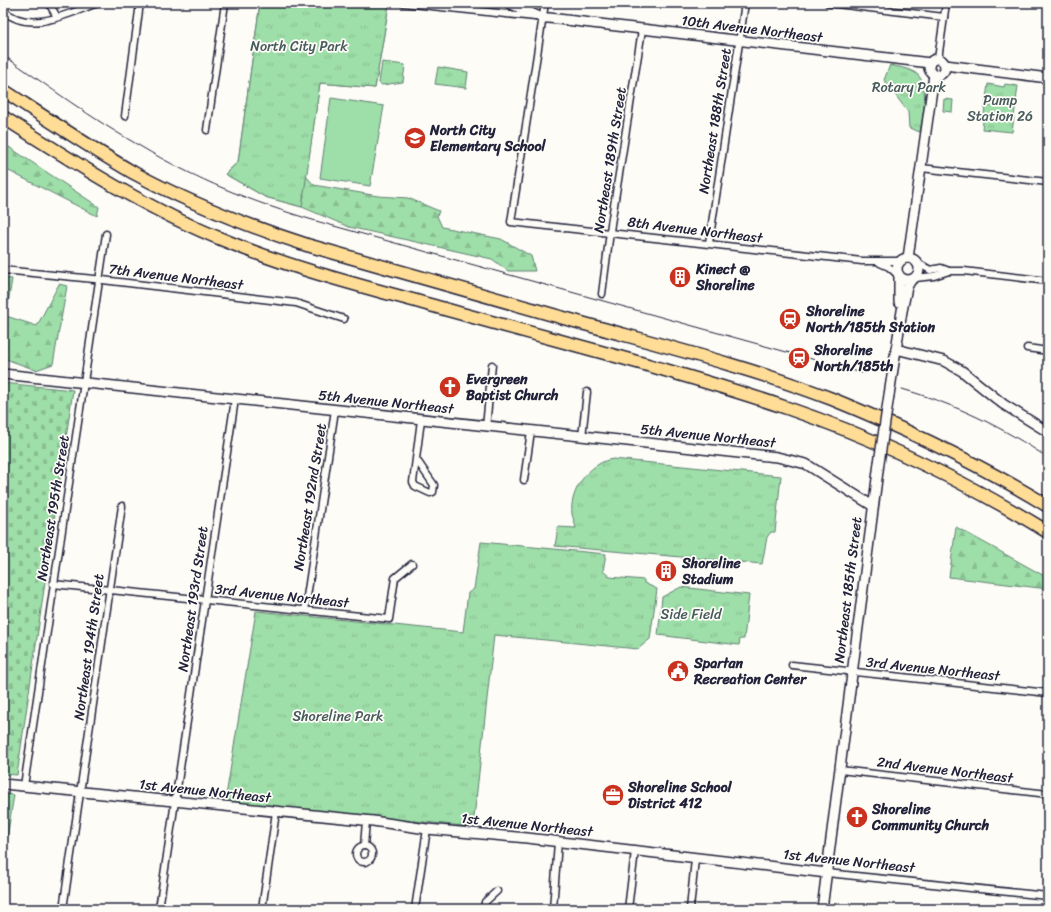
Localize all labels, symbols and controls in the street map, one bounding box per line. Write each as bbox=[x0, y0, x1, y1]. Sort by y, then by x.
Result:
street label: 10th Avenue Northeast bbox=[680, 8, 825, 50]
park label: North City Park bbox=[250, 34, 348, 59]
street label: Northeast 188th Street bbox=[691, 46, 739, 196]
park label: Rotary Park bbox=[872, 75, 947, 100]
street label: Northeast 189th Street bbox=[586, 85, 634, 235]
park label: Pump Station 26 bbox=[967, 88, 1033, 129]
place label: North City Elementary School bbox=[429, 118, 547, 159]
school or university icon: North City Elementary School bbox=[402, 125, 428, 151]
street label: 8th Avenue Northeast bbox=[626, 209, 765, 251]
street label: 7th Avenue Northeast bbox=[107, 256, 246, 298]
place label: Kinect @ Shoreline bbox=[695, 257, 756, 298]
building icon: Kinect @ Shoreline bbox=[667, 264, 693, 290]
place label: Shoreline North/185th Station bbox=[805, 299, 935, 340]
station icon: Shoreline North/185th Station bbox=[777, 306, 803, 332]
place label: Shoreline North/185th bbox=[813, 338, 894, 379]
station icon: Shoreline North/185th bbox=[786, 345, 812, 371]
place label: Evergreen Baptist Church bbox=[466, 367, 559, 408]
church icon: Evergreen Baptist Church bbox=[437, 374, 463, 400]
street label: 5th Avenue Northeast bbox=[317, 382, 456, 422]
street label: 5th Avenue Northeast bbox=[639, 416, 778, 456]
street label: Northeast 192nd Street bbox=[286, 422, 334, 572]
street label: Northeast 195th Street bbox=[29, 433, 77, 583]
street label: Northeast 185th Street bbox=[827, 515, 869, 665]
street label: Northeast 193rd Street bbox=[170, 525, 216, 673]
place label: Shoreline Stadium bbox=[681, 551, 742, 592]
building icon: Shoreline Stadium bbox=[653, 558, 679, 584]
street label: Northeast 194th Street bbox=[66, 572, 112, 722]
street label: 3rd Avenue Northeast bbox=[214, 577, 352, 616]
park label: Side Field bbox=[661, 602, 723, 627]
street label: 3rd Avenue Northeast bbox=[865, 650, 1003, 689]
place label: Spartan Recreation Center bbox=[693, 651, 807, 692]
public building icon: Spartan Recreation Center bbox=[665, 658, 691, 684]
park label: Shoreline Park bbox=[292, 704, 384, 729]
street label: 2nd Avenue Northeast bbox=[876, 749, 1016, 791]
street label: 1st Avenue Northeast bbox=[138, 772, 273, 810]
place label: Shoreline School District 412 bbox=[627, 775, 733, 816]
office icon: Shoreline School District 412 bbox=[600, 782, 626, 808]
place label: Shoreline Community Church bbox=[871, 797, 990, 838]
church icon: Shoreline Community Church bbox=[844, 804, 870, 830]
street label: 1st Avenue Northeast bbox=[460, 806, 595, 844]
street label: 1st Avenue Northeast bbox=[782, 842, 917, 880]

